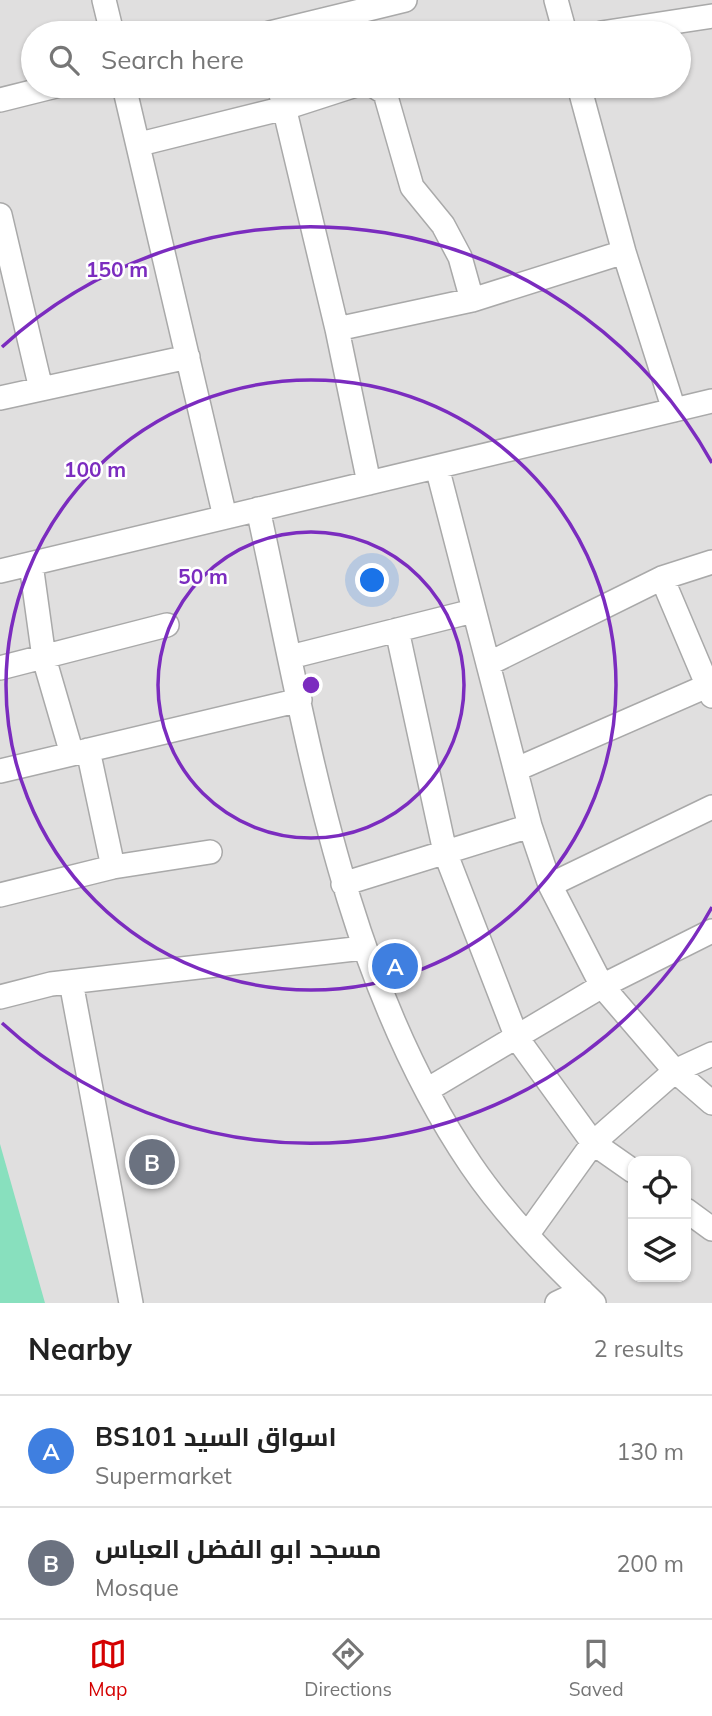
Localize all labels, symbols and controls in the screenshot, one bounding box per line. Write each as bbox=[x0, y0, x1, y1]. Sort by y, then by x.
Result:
search box bbox=[21, 21, 691, 98]
icon: search bbox=[45, 41, 83, 79]
text: Search here bbox=[101, 43, 244, 76]
text: 150 m bbox=[86, 256, 148, 282]
text: 100 m bbox=[64, 456, 126, 482]
text: 50 m bbox=[178, 563, 228, 589]
your location bbox=[355, 563, 389, 597]
centre of rings bbox=[299, 673, 323, 697]
pin: A bbox=[372, 940, 418, 992]
pin: B bbox=[129, 1136, 175, 1188]
map controls bbox=[628, 1156, 691, 1282]
button: locate bbox=[628, 1156, 691, 1219]
button: layers bbox=[628, 1219, 691, 1282]
text: Nearby bbox=[28, 1330, 132, 1368]
text: 2 results bbox=[594, 1334, 684, 1363]
text: BS101 اسواق السيد bbox=[95, 1420, 337, 1453]
text: A bbox=[42, 1437, 60, 1466]
text: 130 m bbox=[616, 1437, 684, 1466]
text: Supermarket bbox=[95, 1461, 232, 1490]
text: مسجد ابو الفضل العباس bbox=[95, 1532, 382, 1565]
text: B bbox=[43, 1549, 59, 1578]
text: 200 m bbox=[616, 1549, 684, 1578]
text: Mosque bbox=[95, 1573, 179, 1602]
tab: Map bbox=[88, 1635, 127, 1701]
tab: Directions bbox=[304, 1635, 392, 1701]
tab: Saved bbox=[569, 1635, 624, 1701]

